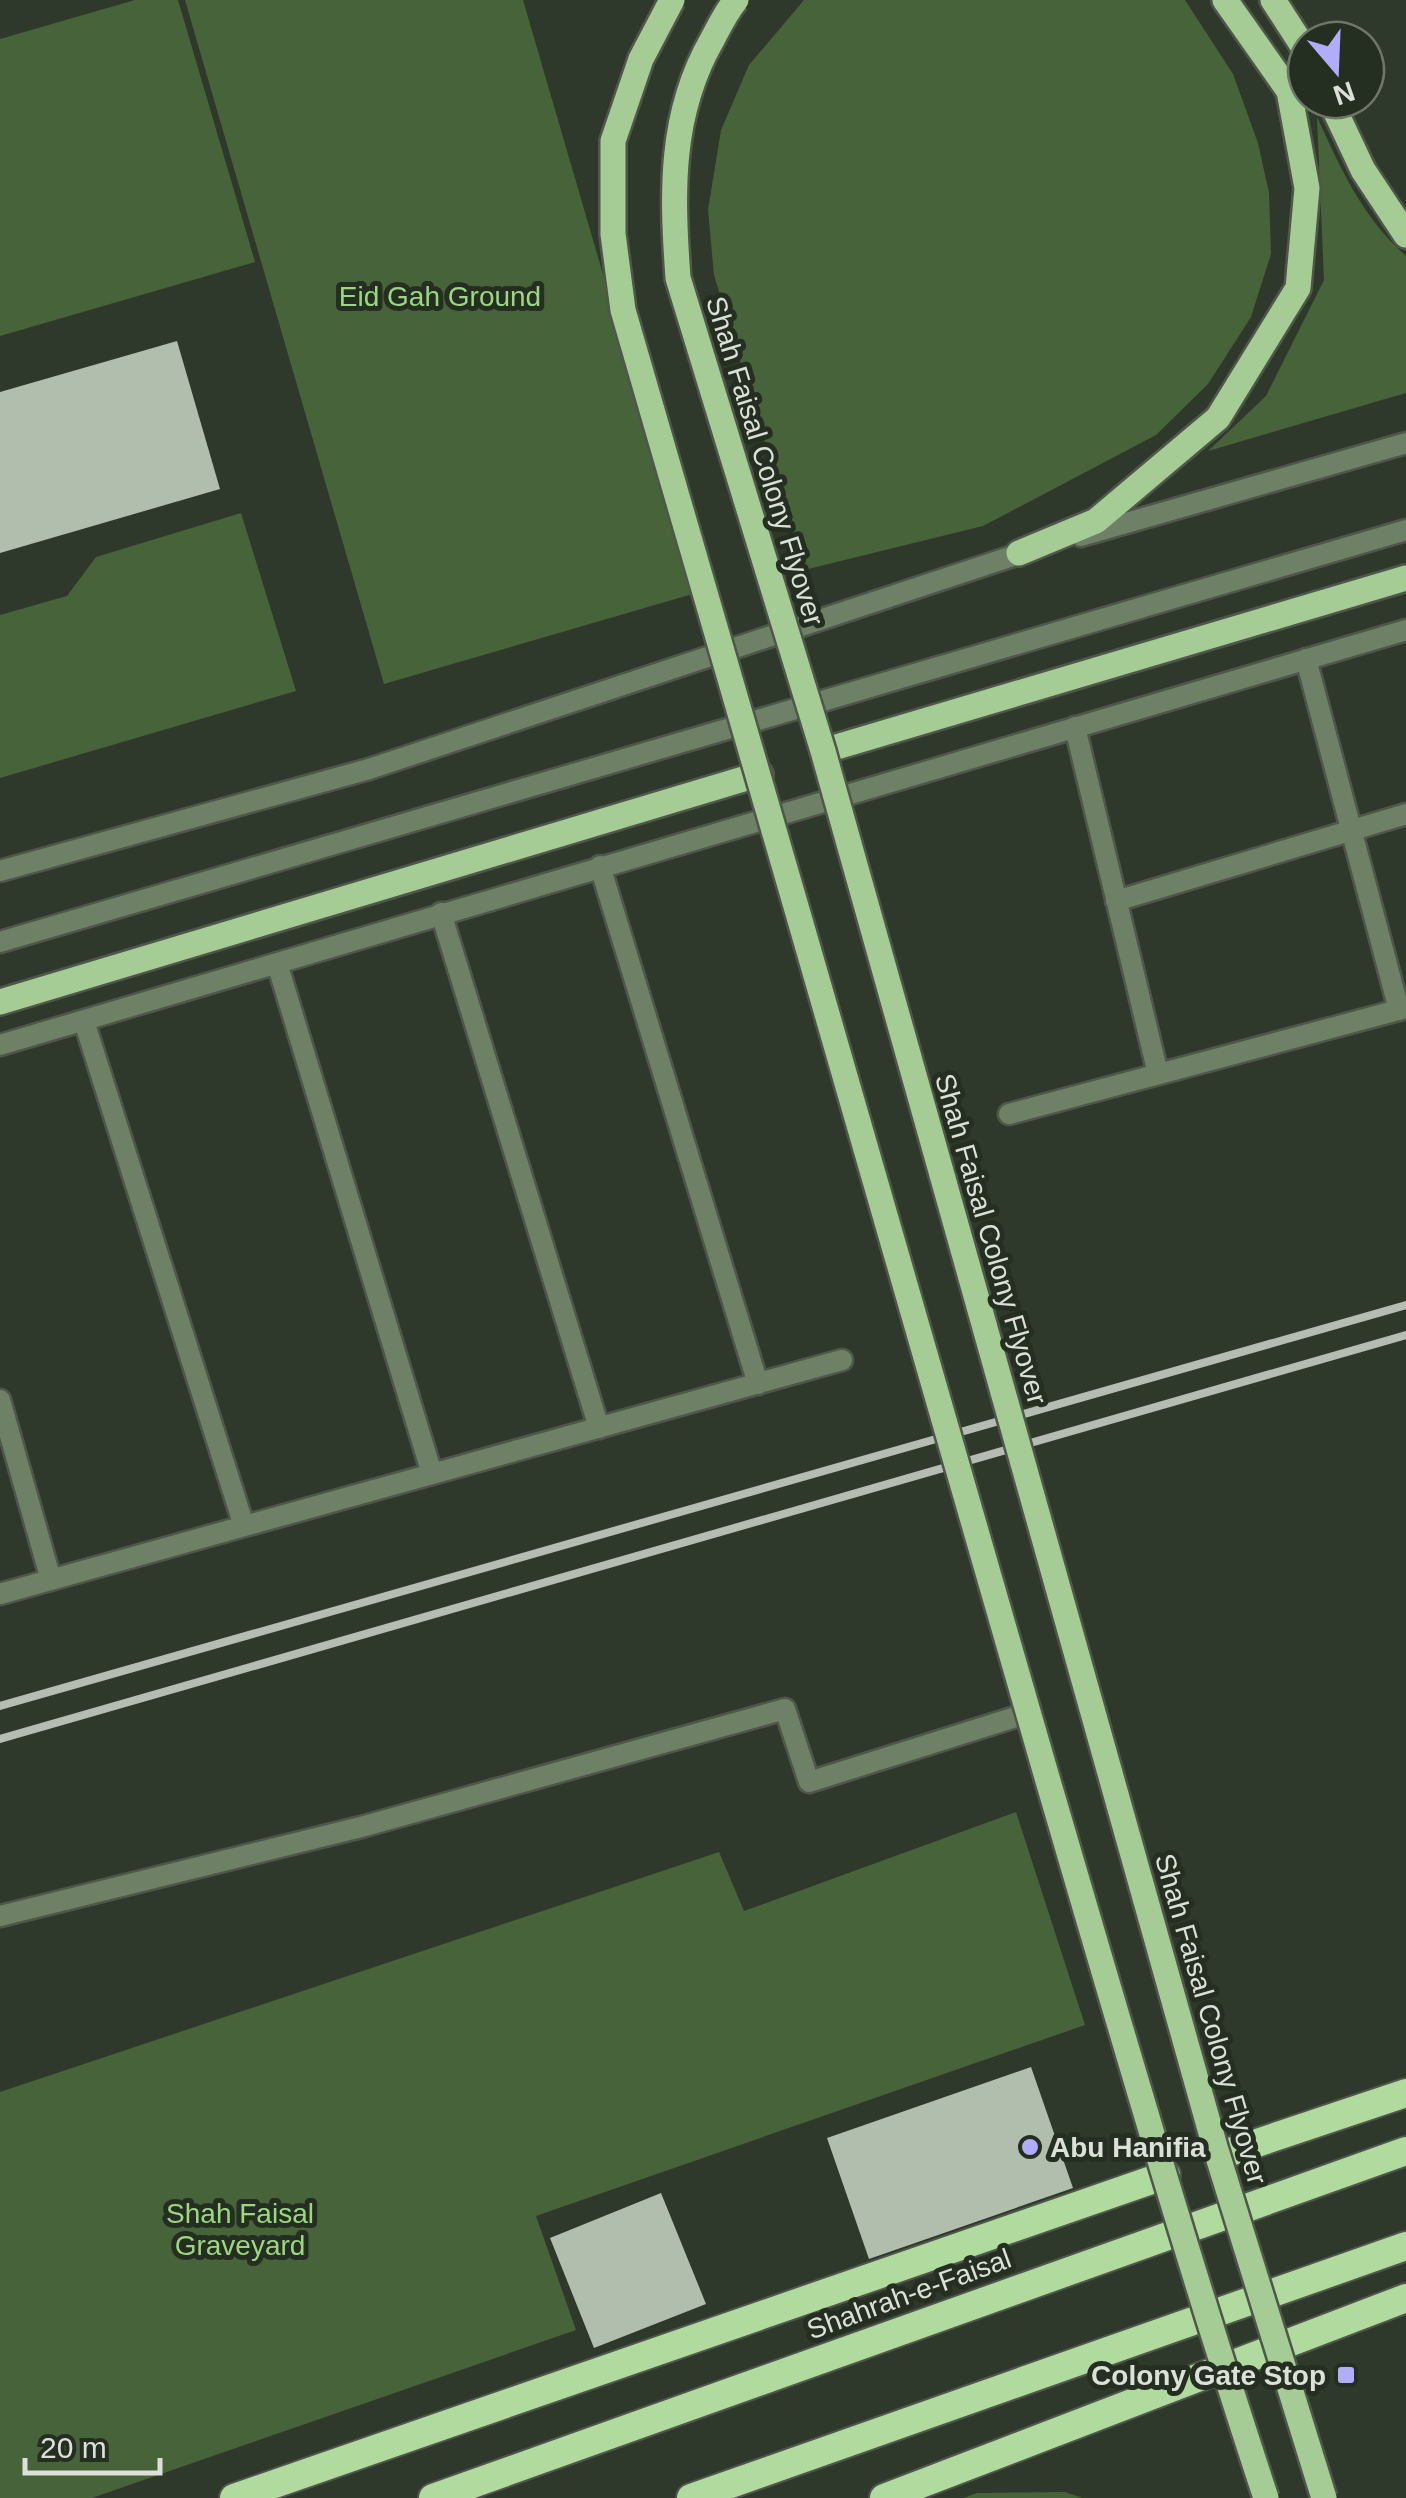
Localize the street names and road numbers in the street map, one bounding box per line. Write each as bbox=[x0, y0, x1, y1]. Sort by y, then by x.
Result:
street label: Shah Faisal Colony Flyover bbox=[700, 293, 830, 629]
street label: Shah Faisal Colony Flyover bbox=[929, 1070, 1053, 1408]
street label: Shah Faisal Colony Flyover bbox=[1149, 1850, 1273, 2188]
street label: Shahrah-e-Faisal bbox=[803, 2243, 1015, 2345]

